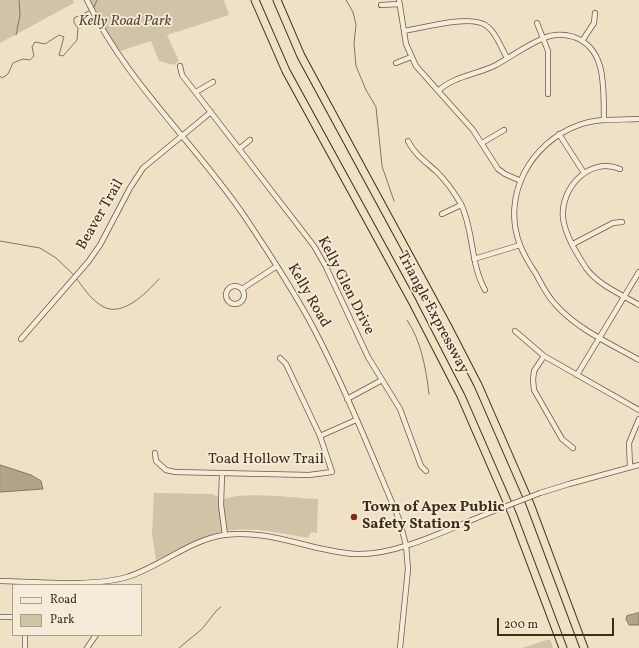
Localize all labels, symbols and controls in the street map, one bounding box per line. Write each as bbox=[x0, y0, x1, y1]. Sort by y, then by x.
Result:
park label: Kelly Road Park bbox=[78, 13, 172, 31]
street label: Beaver Trail bbox=[74, 176, 128, 254]
street label: Kelly Glen Drive bbox=[312, 234, 378, 338]
street label: Triangle Expressway bbox=[392, 249, 472, 377]
street label: Kelly Road bbox=[283, 261, 333, 331]
street label: Toad Hollow Trail bbox=[208, 451, 324, 469]
place label: Town of Apex Public Safety Station 5 bbox=[362, 499, 505, 534]
marker: Town of Apex Public Safety Station 5 bbox=[349, 512, 359, 522]
legend bbox=[12, 584, 142, 636]
text: Road bbox=[50, 592, 77, 608]
scale bar bbox=[499, 610, 616, 636]
text: Park bbox=[50, 612, 75, 628]
text: 200 m bbox=[504, 617, 538, 633]

